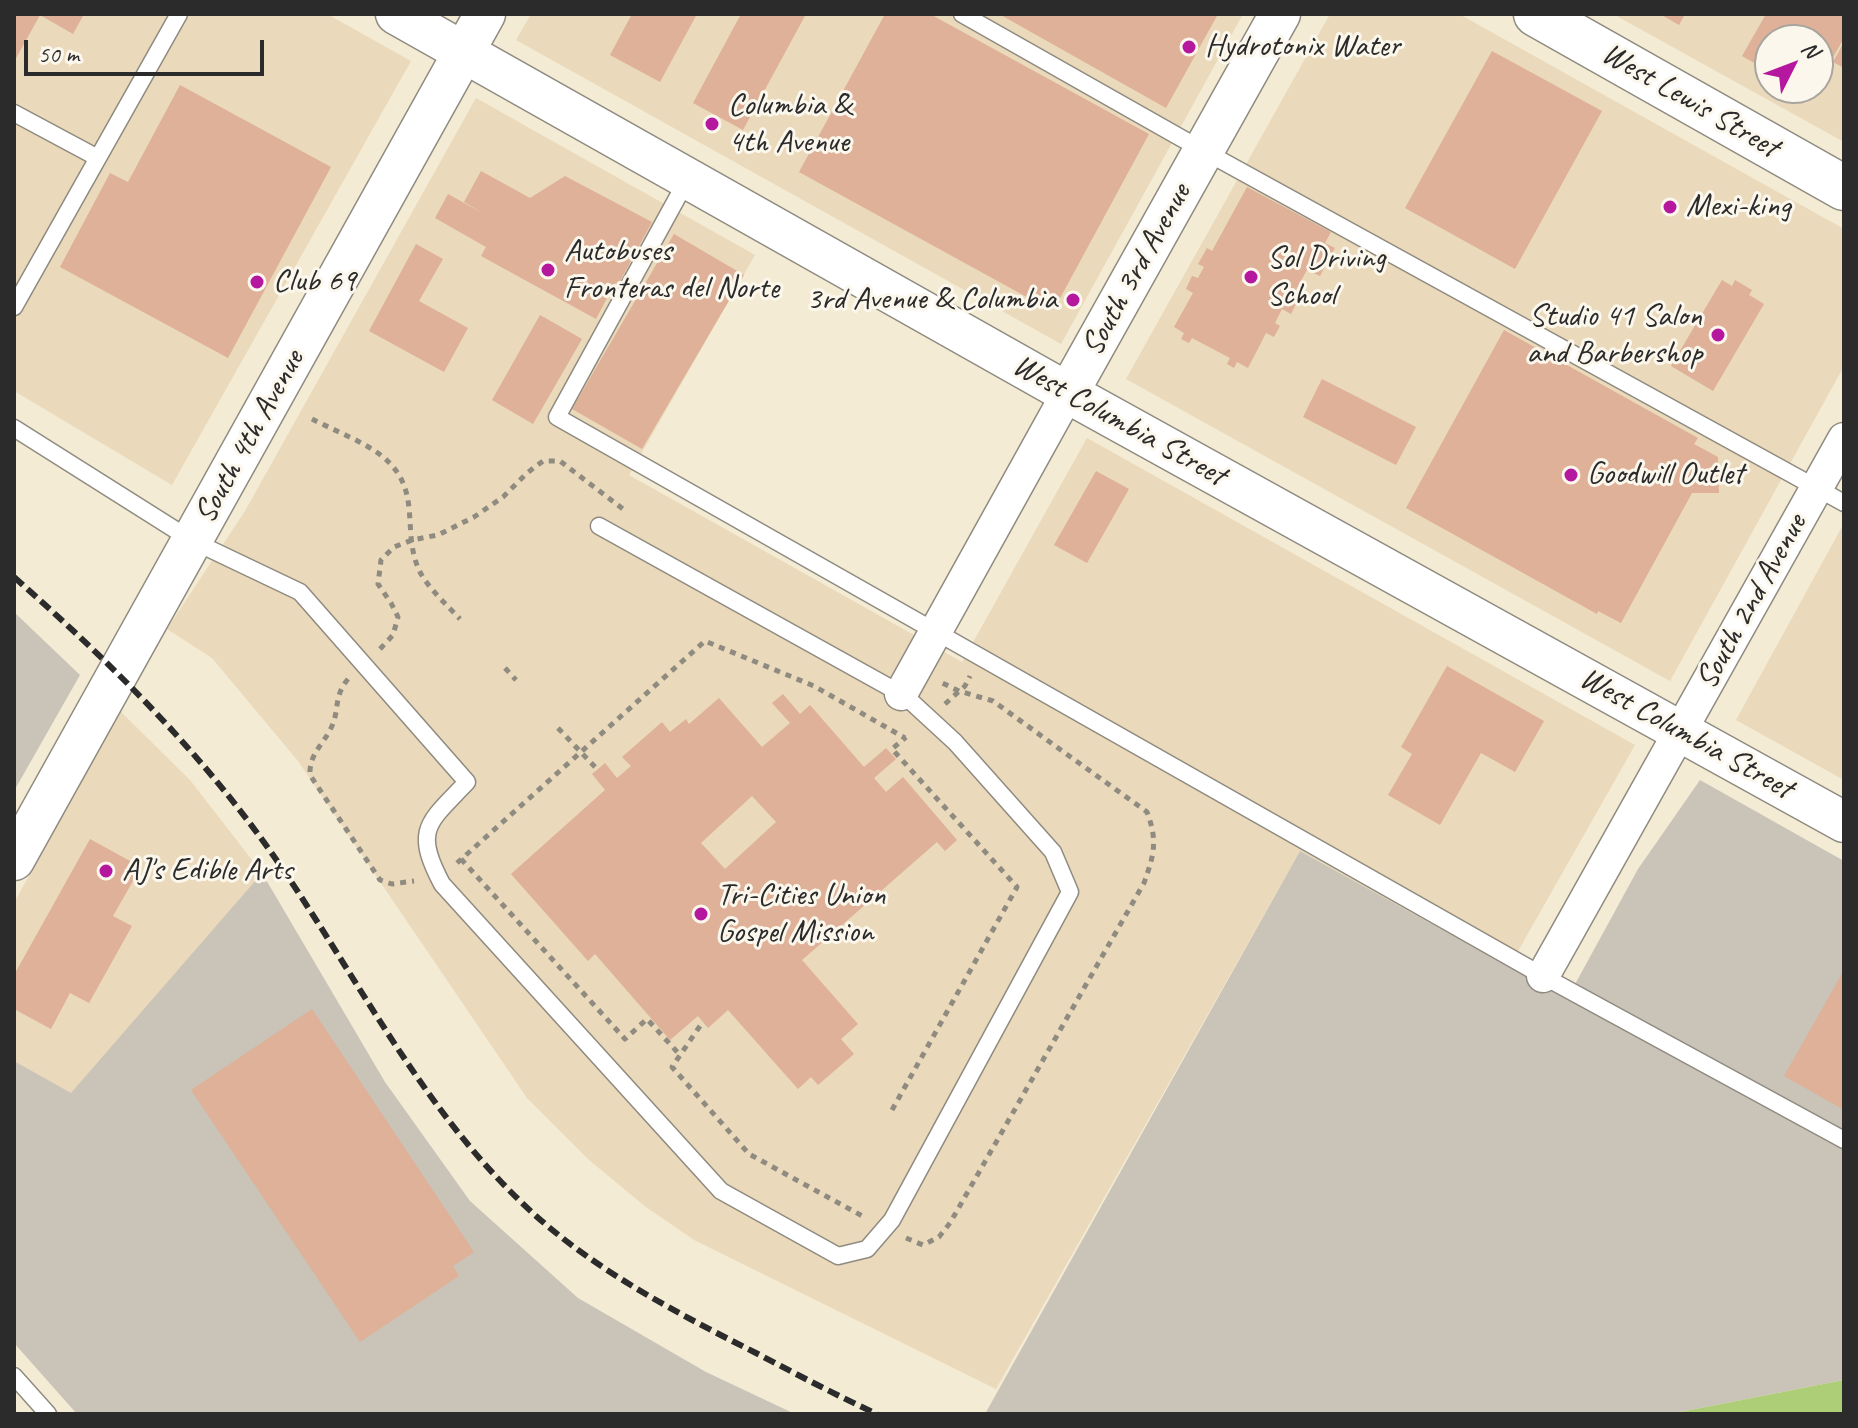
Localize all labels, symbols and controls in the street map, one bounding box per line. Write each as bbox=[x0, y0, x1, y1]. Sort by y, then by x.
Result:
scale bar bbox=[28, 24, 268, 74]
north arrow bbox=[1754, 24, 1834, 104]
place label: Hydrotonix Water bbox=[1205, 28, 1400, 66]
street label: West Lewis Street bbox=[1595, 35, 1785, 167]
text: N bbox=[1795, 35, 1825, 64]
marker: Hydrotonix Water bbox=[1180, 38, 1198, 56]
text: 50 m bbox=[38, 39, 79, 69]
place label: Columbia & 4th Avenue bbox=[728, 87, 851, 162]
marker: Columbia & 4th Avenue bbox=[703, 115, 721, 133]
street label: South 3rd Avenue bbox=[1074, 177, 1200, 363]
place label: Mexi-king bbox=[1686, 188, 1791, 226]
marker: Mexi-king bbox=[1661, 198, 1679, 216]
place label: Autobuses Fronteras del Norte bbox=[564, 233, 779, 308]
place label: Sol Driving School bbox=[1267, 240, 1385, 315]
marker: Autobuses Fronteras del Norte bbox=[539, 261, 557, 279]
place label: Club 69 bbox=[273, 263, 356, 301]
marker: Sol Driving School bbox=[1242, 268, 1260, 286]
marker: Club 69 bbox=[248, 273, 266, 291]
place label: 3rd Avenue & Columbia bbox=[807, 281, 1057, 319]
marker: 3rd Avenue & Columbia bbox=[1064, 291, 1082, 309]
place label: Studio 41 Salon and Barbershop bbox=[1526, 298, 1702, 373]
marker: Studio 41 Salon and Barbershop bbox=[1709, 326, 1727, 344]
street label: South 4th Avenue bbox=[187, 344, 313, 530]
street label: West Columbia Street bbox=[1006, 347, 1232, 495]
place label: Goodwill Outlet bbox=[1587, 456, 1744, 494]
marker: Goodwill Outlet bbox=[1562, 466, 1580, 484]
street label: South 2nd Avenue bbox=[1688, 508, 1816, 696]
street label: West Columbia Street bbox=[1573, 660, 1799, 808]
place label: AJ's Edible Arts bbox=[122, 852, 292, 890]
marker: AJ's Edible Arts bbox=[97, 862, 115, 880]
place label: Tri-Cities Union Gospel Mission bbox=[717, 877, 885, 952]
marker: Tri-Cities Union Gospel Mission bbox=[692, 905, 710, 923]

